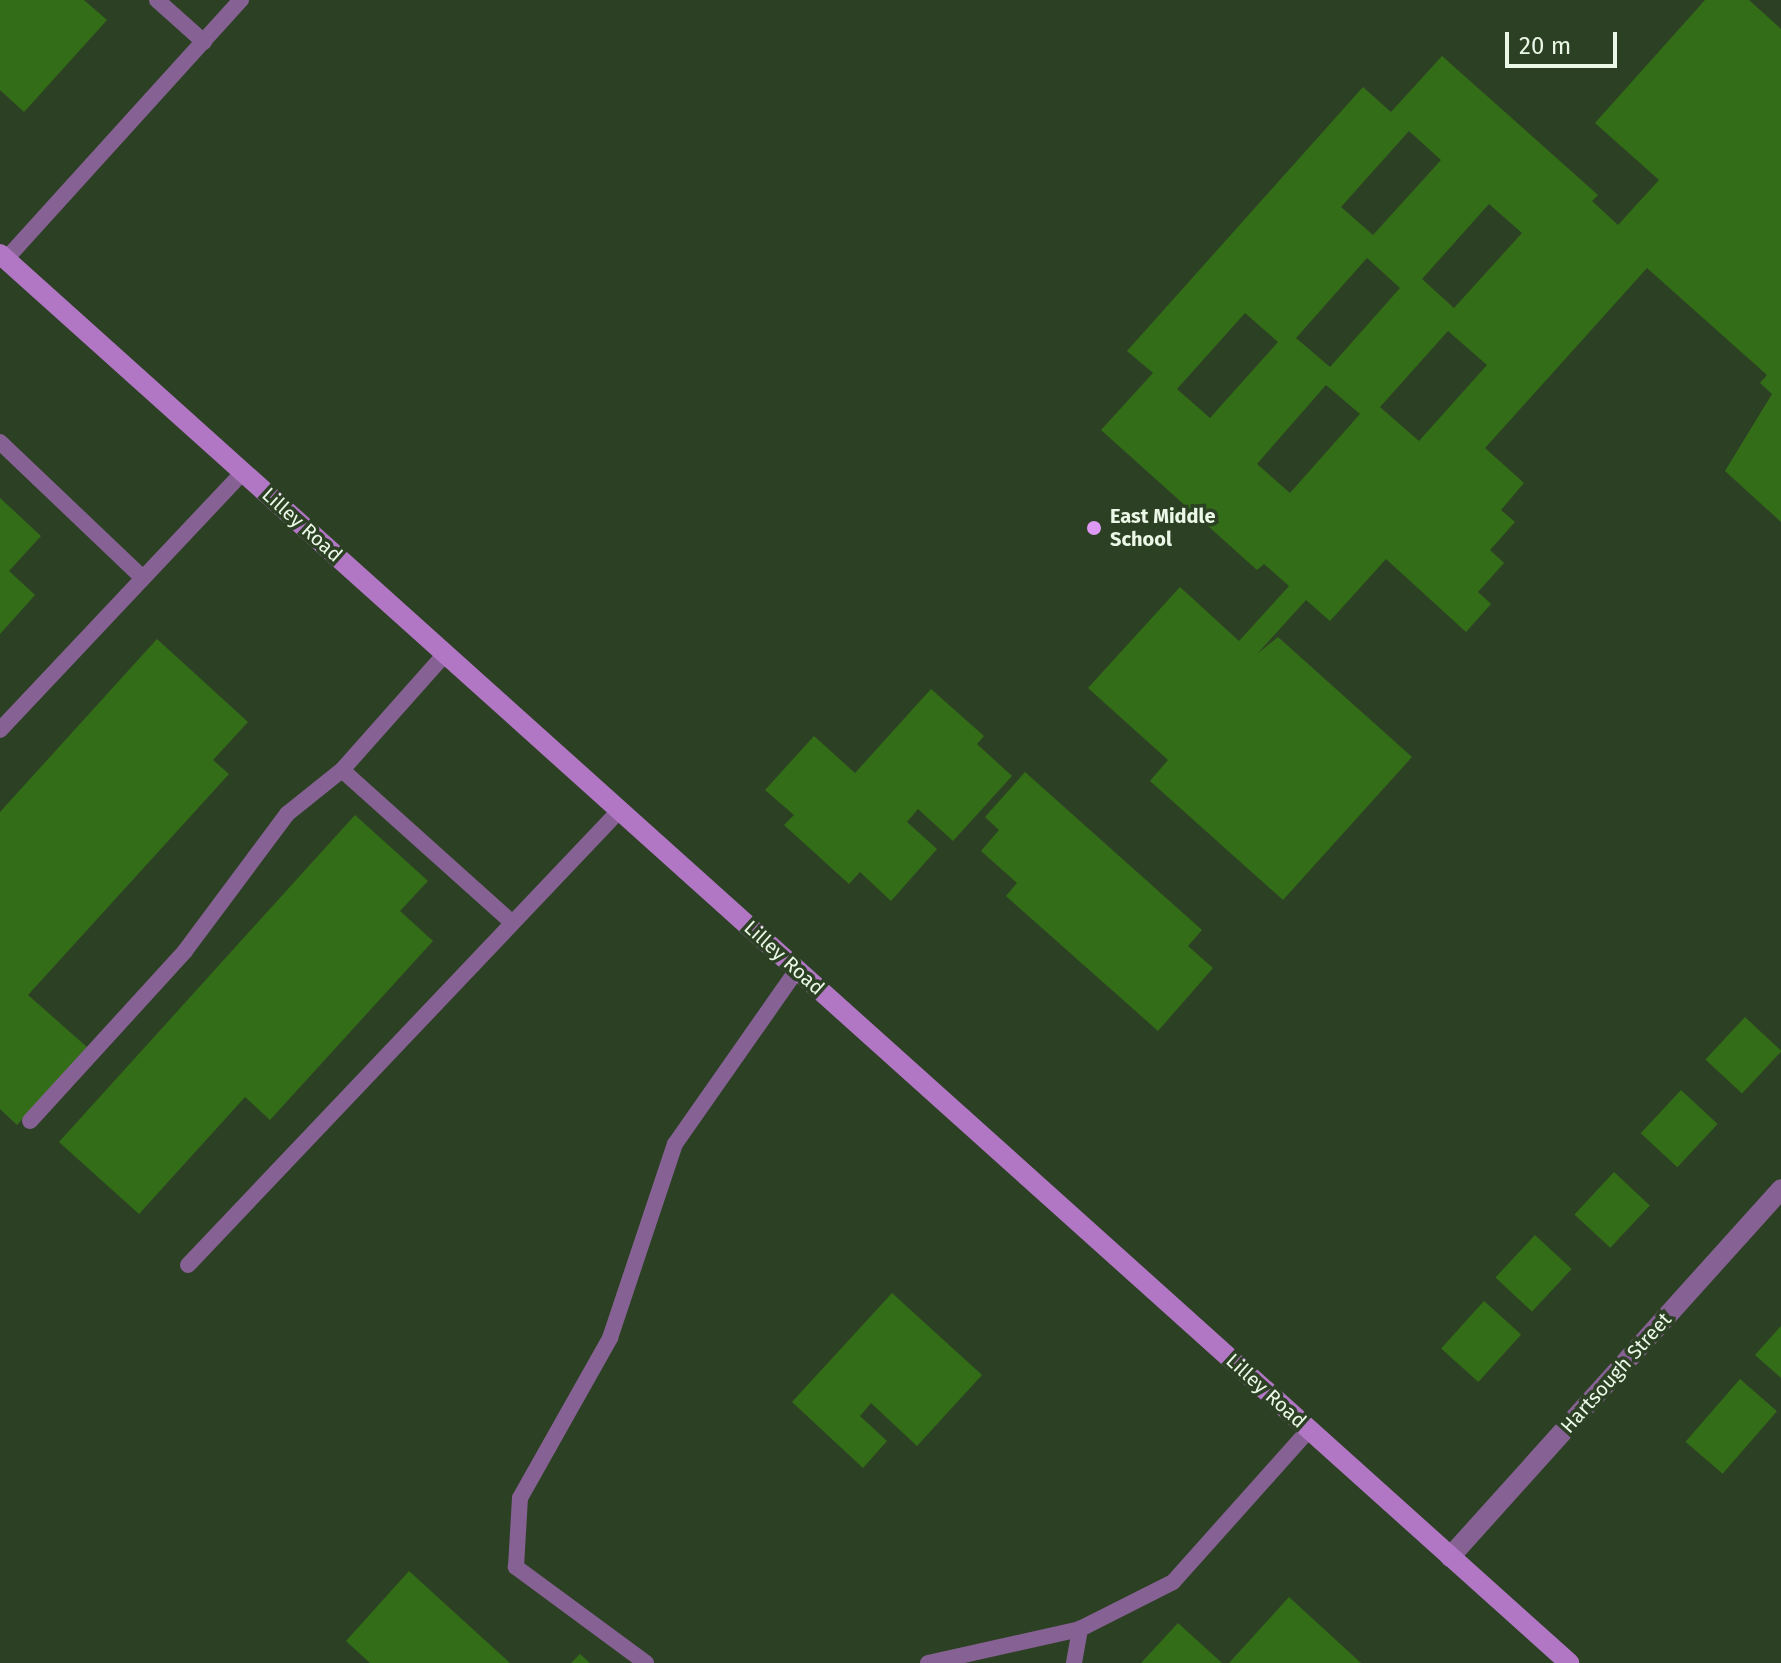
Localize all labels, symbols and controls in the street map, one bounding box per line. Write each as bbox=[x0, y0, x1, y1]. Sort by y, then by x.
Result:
scale bar bbox=[1509, 16, 1621, 66]
text: 20 m bbox=[1519, 32, 1571, 60]
street label: Lilley Road bbox=[257, 483, 347, 567]
place label: East Middle School bbox=[1110, 504, 1215, 551]
marker: East Middle School bbox=[1085, 519, 1103, 537]
street label: Lilley Road bbox=[739, 916, 829, 1000]
street label: Hartsough Street bbox=[1556, 1308, 1676, 1438]
street label: Lilley Road bbox=[1221, 1349, 1311, 1433]

